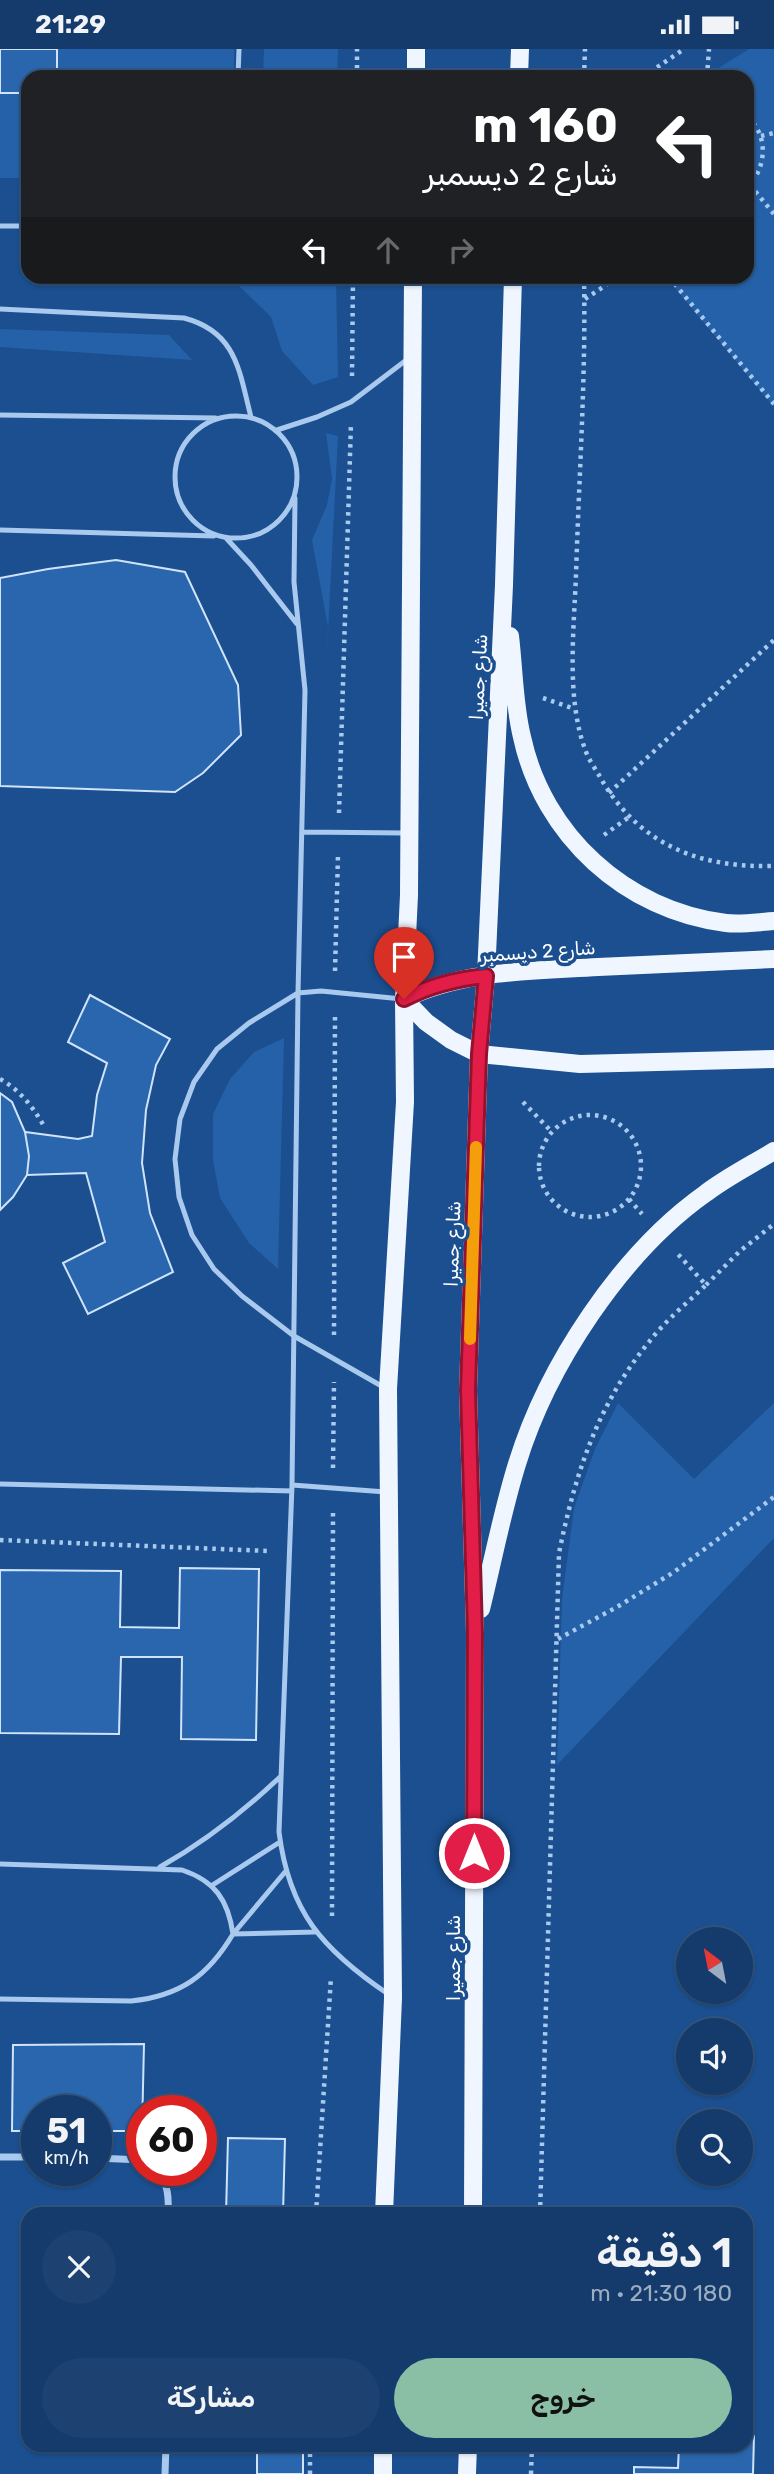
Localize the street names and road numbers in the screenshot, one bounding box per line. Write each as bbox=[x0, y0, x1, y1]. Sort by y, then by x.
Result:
street label: شارع جميرا bbox=[465, 633, 494, 721]
street label: شارع 2 ديسمبر bbox=[479, 936, 596, 969]
street label: شارع جميرا bbox=[440, 1200, 467, 1288]
street label: شارع جميرا bbox=[442, 1915, 467, 2001]

